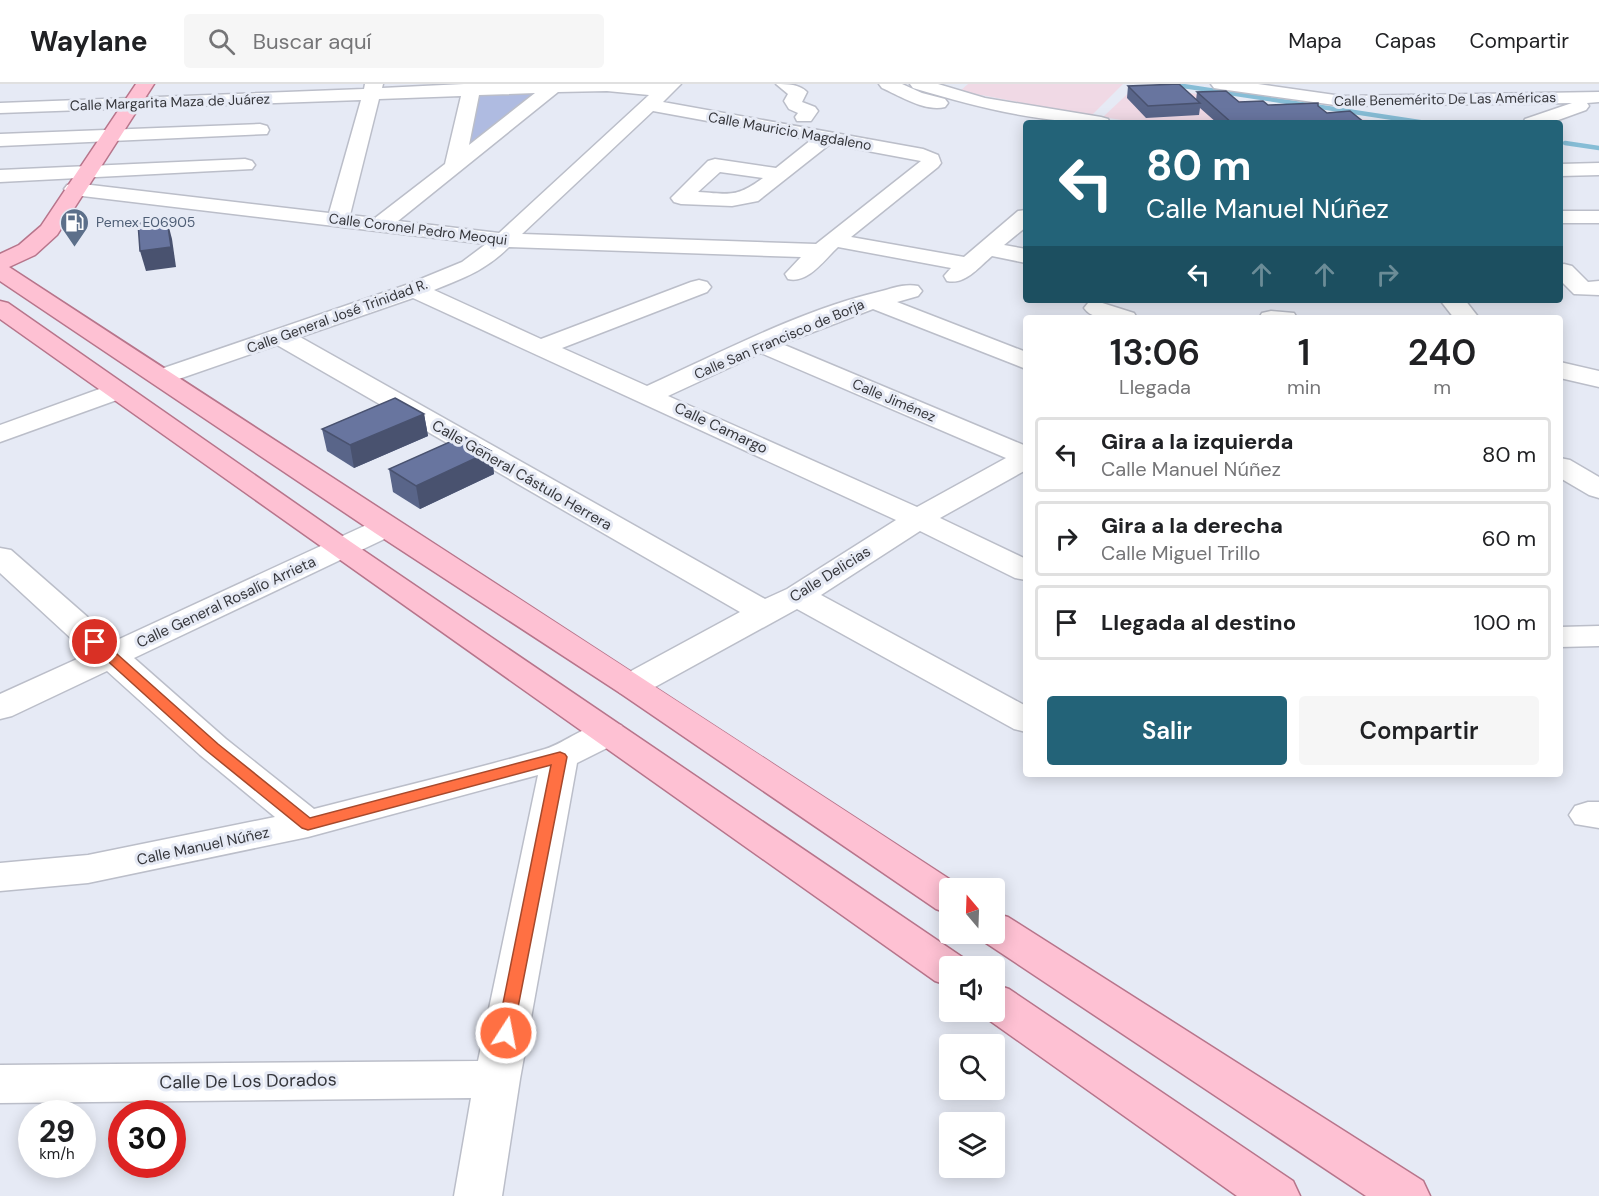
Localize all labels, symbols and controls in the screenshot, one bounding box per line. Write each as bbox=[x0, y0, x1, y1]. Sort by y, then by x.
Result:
search box bbox=[184, 14, 604, 68]
text: Waylane bbox=[30, 23, 148, 60]
icon: search bbox=[205, 25, 238, 58]
text: Buscar aquí bbox=[253, 27, 371, 56]
text: Mapa bbox=[1288, 27, 1342, 55]
text: Capas bbox=[1375, 27, 1436, 55]
text: Compartir bbox=[1469, 27, 1569, 55]
street label: Calle Benemérito De Las Américas bbox=[1334, 88, 1556, 110]
street label: Calle Margarita Maza de Juárez bbox=[70, 90, 270, 114]
street label: Calle Mauricio Magdaleno bbox=[707, 108, 873, 154]
text: 80 m bbox=[1146, 138, 1252, 193]
icon: left bbox=[1047, 144, 1125, 222]
text: Calle Manuel Núñez bbox=[1146, 191, 1389, 226]
fuel station icon: Pemex E06905 bbox=[59, 206, 91, 248]
street label: Calle Coronel Pedro Meoqui bbox=[328, 209, 508, 249]
place label: Pemex E06905 bbox=[96, 213, 195, 231]
icon: left bbox=[1182, 258, 1215, 291]
icon: ahead bbox=[1245, 258, 1278, 291]
icon: ahead bbox=[1308, 258, 1341, 291]
icon: right bbox=[1371, 258, 1404, 291]
street label: Calle General José Trinidad R. bbox=[244, 275, 430, 357]
street label: Calle San Francisco de Borja bbox=[691, 295, 867, 383]
text: 13:06 bbox=[1110, 329, 1200, 376]
text: 1 bbox=[1298, 329, 1310, 376]
text: 240 bbox=[1408, 329, 1476, 376]
street label: Calle Jiménez bbox=[850, 374, 938, 426]
text: Llegada bbox=[1119, 374, 1191, 400]
text: min bbox=[1287, 374, 1321, 400]
text: m bbox=[1433, 374, 1451, 400]
street label: Calle Camargo bbox=[671, 398, 771, 458]
street label: Calle General Cástulo Herrera bbox=[428, 415, 616, 535]
text: Gira a la izquierda bbox=[1101, 427, 1293, 456]
icon: left bbox=[1050, 438, 1083, 471]
text: 80 m bbox=[1482, 440, 1536, 469]
text: Calle Manuel Núñez bbox=[1101, 456, 1281, 482]
text: Gira a la derecha bbox=[1101, 511, 1283, 540]
icon: right bbox=[1050, 522, 1083, 555]
text: 60 m bbox=[1482, 524, 1536, 553]
text: Calle Miguel Trillo bbox=[1101, 540, 1260, 566]
street label: Calle Delicias bbox=[786, 541, 874, 607]
street label: Calle General Rosalío Arrieta bbox=[133, 552, 319, 652]
icon: arrive bbox=[1050, 606, 1083, 639]
text: Llegada al destino bbox=[1101, 608, 1296, 637]
text: 100 m bbox=[1474, 608, 1536, 637]
pin bbox=[69, 616, 120, 667]
icon: arrive bbox=[78, 625, 111, 658]
button: Salir bbox=[1047, 696, 1287, 765]
button: Compartir bbox=[1299, 696, 1539, 765]
street label: Calle Manuel Núñez bbox=[135, 822, 271, 870]
north arrow bbox=[939, 878, 1005, 944]
map controls bbox=[939, 878, 1005, 1178]
button: sound bbox=[939, 956, 1005, 1022]
position arrow bbox=[474, 1001, 538, 1065]
button: search bbox=[939, 1034, 1005, 1100]
street label: Calle De Los Dorados bbox=[159, 1067, 337, 1095]
speed limit sign: 30 bbox=[108, 1100, 186, 1178]
text: 29 bbox=[39, 1112, 75, 1151]
button: layers bbox=[939, 1112, 1005, 1178]
text: km/h bbox=[39, 1144, 75, 1164]

